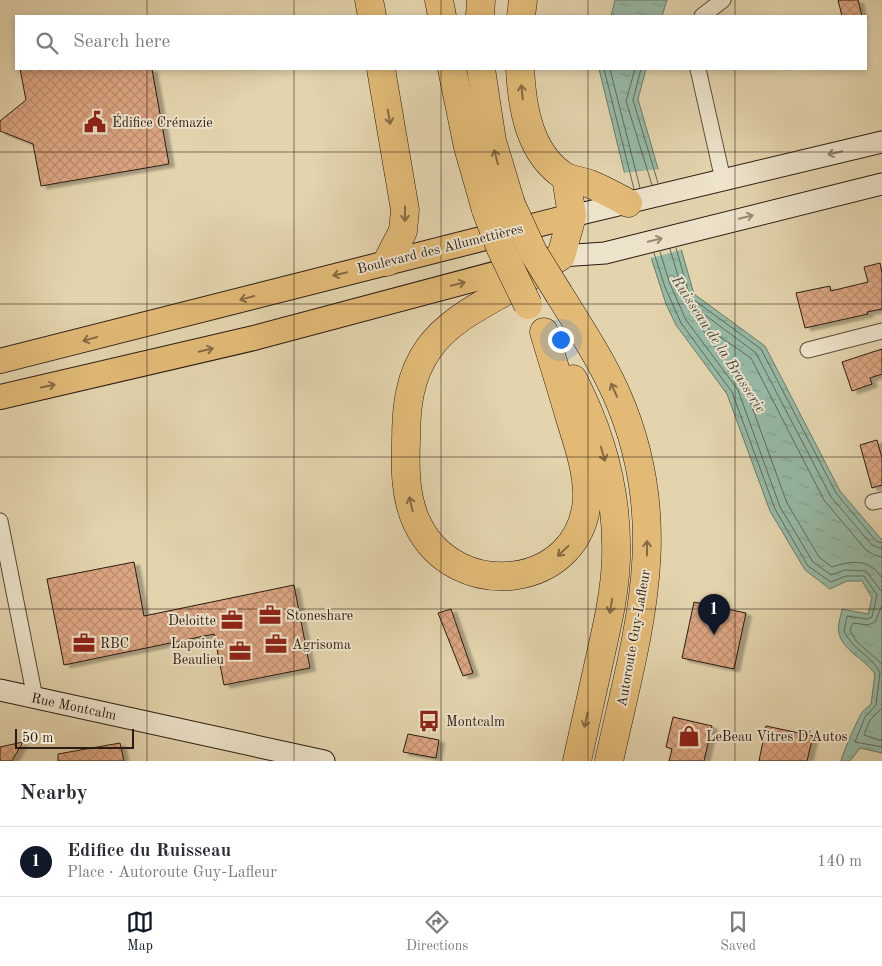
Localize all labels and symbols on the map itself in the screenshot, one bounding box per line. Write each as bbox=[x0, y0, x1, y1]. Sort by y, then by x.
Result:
one-way arrow bbox=[517, 84, 527, 100]
one-way arrow bbox=[385, 108, 395, 124]
public building icon: Édifice Crémazie bbox=[82, 109, 108, 135]
place label: Édifice Crémazie bbox=[112, 113, 213, 130]
one-way arrow bbox=[827, 149, 843, 158]
one-way arrow bbox=[491, 150, 501, 166]
one-way arrow bbox=[400, 206, 410, 222]
one-way arrow bbox=[737, 212, 753, 222]
street label: Boulevard des Allumettières bbox=[356, 222, 525, 276]
one-way arrow bbox=[646, 235, 662, 244]
one-way arrow bbox=[333, 270, 349, 279]
water label: Ruisseau de la Brasserie bbox=[667, 273, 768, 416]
one-way arrow bbox=[450, 279, 466, 288]
one-way arrow bbox=[240, 294, 256, 303]
your location bbox=[548, 327, 574, 353]
one-way arrow bbox=[82, 335, 98, 344]
one-way arrow bbox=[198, 345, 214, 354]
one-way arrow bbox=[39, 381, 55, 391]
one-way arrow bbox=[609, 383, 619, 398]
one-way arrow bbox=[598, 445, 608, 461]
one-way arrow bbox=[406, 496, 415, 512]
one-way arrow bbox=[643, 540, 652, 556]
one-way arrow bbox=[556, 545, 569, 557]
street label: Autoroute Guy-Lafleur bbox=[615, 568, 653, 708]
pin: 1 bbox=[698, 594, 730, 635]
one-way arrow bbox=[605, 597, 615, 613]
office icon: Stoneshare bbox=[257, 602, 283, 628]
office icon: Deloitte bbox=[219, 607, 245, 633]
place label: Stoneshare bbox=[286, 609, 353, 623]
place label: Deloitte bbox=[168, 614, 216, 628]
office icon: RBC bbox=[71, 630, 97, 656]
office icon: Agrisoma bbox=[263, 631, 289, 657]
place label: RBC bbox=[100, 637, 129, 651]
place label: Lapointe Beaulieu bbox=[171, 637, 225, 667]
office icon: Lapointe Beaulieu bbox=[227, 638, 253, 664]
place label: Agrisoma bbox=[292, 638, 351, 652]
street label: Rue Montcalm bbox=[30, 691, 118, 723]
bus stop icon: Montcalm bbox=[416, 708, 442, 734]
one-way arrow bbox=[581, 711, 590, 727]
place label: Montcalm bbox=[446, 715, 505, 729]
shop icon: LeBeau Vitres D'Autos bbox=[676, 723, 702, 749]
scale bar bbox=[15, 726, 134, 749]
place label: LeBeau Vitres D'Autos bbox=[706, 730, 848, 744]

